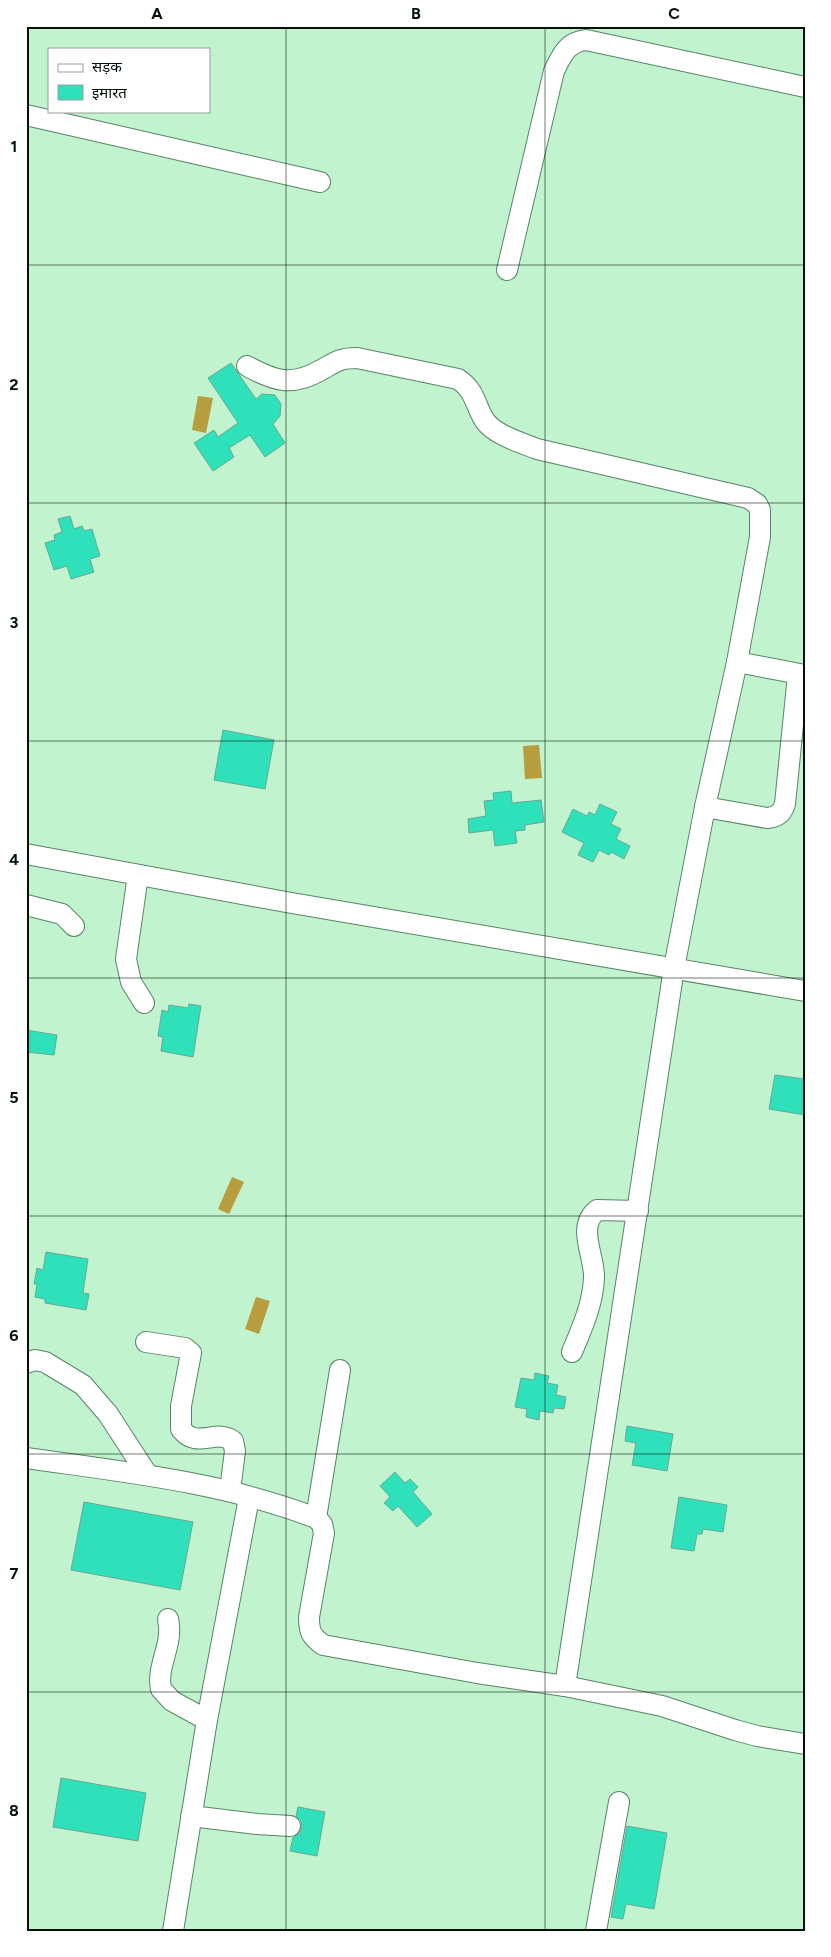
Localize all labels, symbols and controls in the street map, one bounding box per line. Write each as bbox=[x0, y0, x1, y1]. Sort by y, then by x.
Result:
text: A bbox=[151, 4, 163, 23]
text: B bbox=[411, 4, 421, 23]
text: C bbox=[668, 4, 680, 23]
legend bbox=[48, 48, 210, 112]
text: सड़क bbox=[92, 58, 122, 76]
text: इमारत bbox=[92, 84, 127, 102]
text: 1 bbox=[11, 137, 17, 156]
text: 2 bbox=[9, 375, 19, 394]
text: 3 bbox=[10, 613, 19, 632]
text: 4 bbox=[9, 850, 19, 869]
text: 5 bbox=[9, 1088, 19, 1107]
text: 6 bbox=[9, 1326, 19, 1345]
text: 7 bbox=[10, 1564, 19, 1583]
text: 8 bbox=[9, 1801, 19, 1820]

